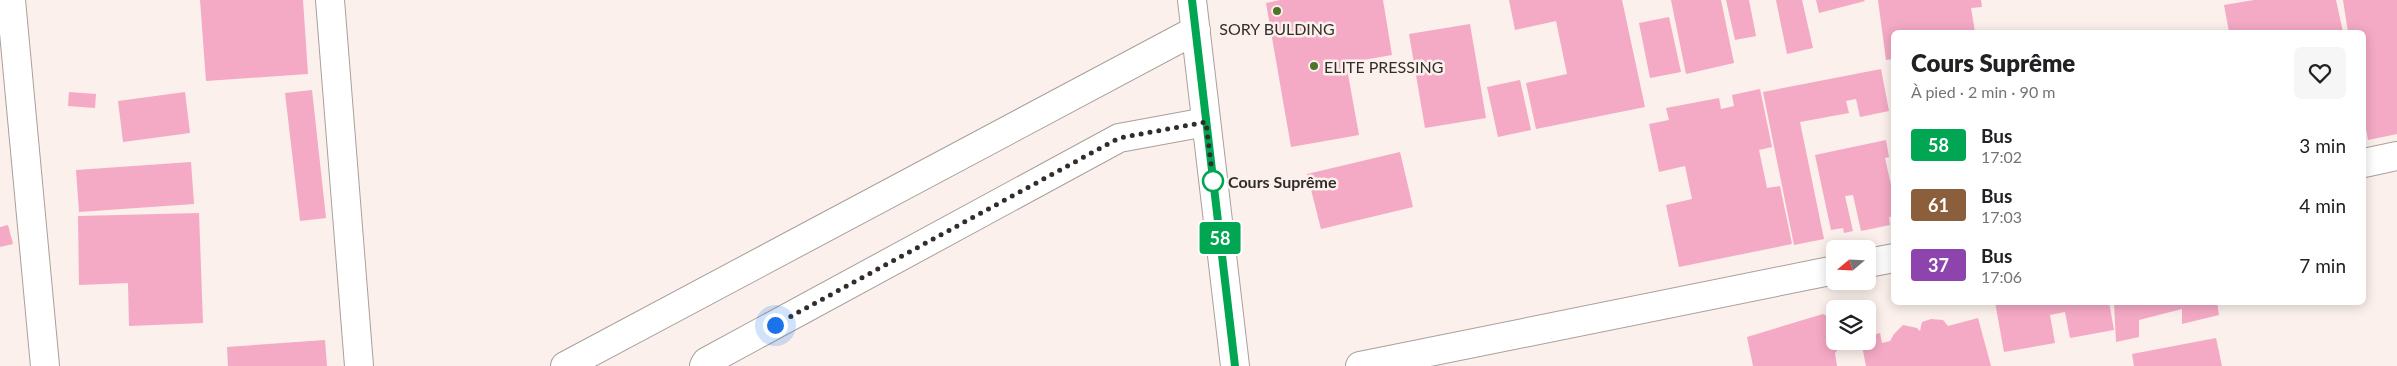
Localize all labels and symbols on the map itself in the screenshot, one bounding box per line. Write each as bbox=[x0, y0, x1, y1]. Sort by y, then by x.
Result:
marker: SORY BULDING bbox=[1271, 5, 1283, 17]
place label: SORY BULDING bbox=[1219, 19, 1335, 38]
place label: ELITE PRESSING bbox=[1324, 57, 1443, 76]
marker: ELITE PRESSING bbox=[1308, 60, 1320, 72]
marker: Cours Suprême bbox=[1202, 170, 1224, 192]
place label: Cours Suprême bbox=[1228, 172, 1337, 191]
line badge: 58 bbox=[1198, 222, 1242, 254]
north arrow bbox=[1826, 240, 1876, 290]
your location bbox=[763, 313, 788, 338]

